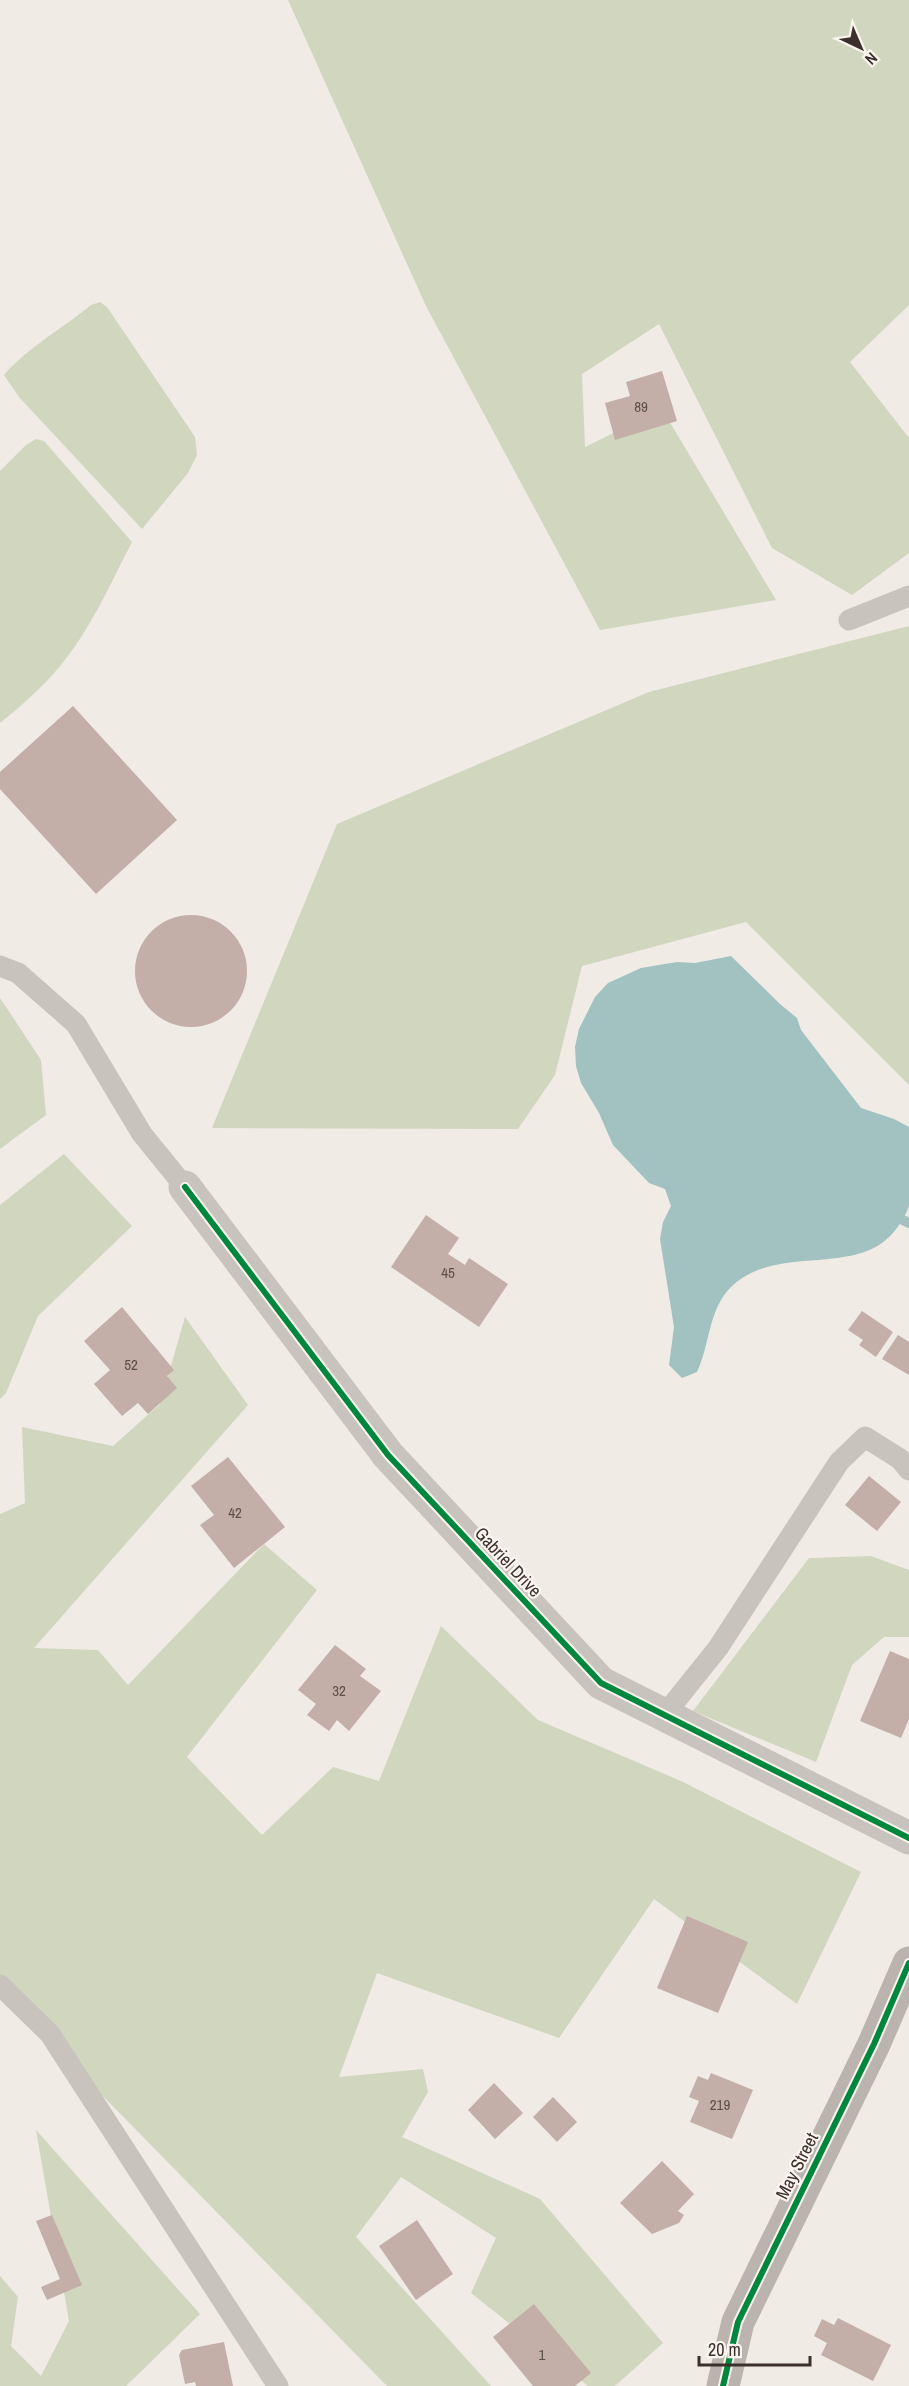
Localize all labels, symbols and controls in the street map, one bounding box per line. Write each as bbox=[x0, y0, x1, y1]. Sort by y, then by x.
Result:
north arrow bbox=[831, 18, 891, 78]
text: N bbox=[860, 48, 882, 70]
house number: 89 bbox=[634, 396, 648, 417]
house number: 45 bbox=[441, 1262, 455, 1283]
house number: 52 bbox=[124, 1354, 138, 1375]
house number: 42 bbox=[228, 1502, 242, 1523]
street label: Gabriel Drive bbox=[469, 1521, 547, 1602]
house number: 32 bbox=[332, 1680, 346, 1701]
house number: 219 bbox=[710, 2094, 730, 2115]
street label: May Street bbox=[769, 2128, 824, 2203]
scale bar bbox=[699, 2329, 810, 2367]
text: 20 m bbox=[708, 2337, 741, 2362]
house number: 1 bbox=[539, 2344, 546, 2365]

